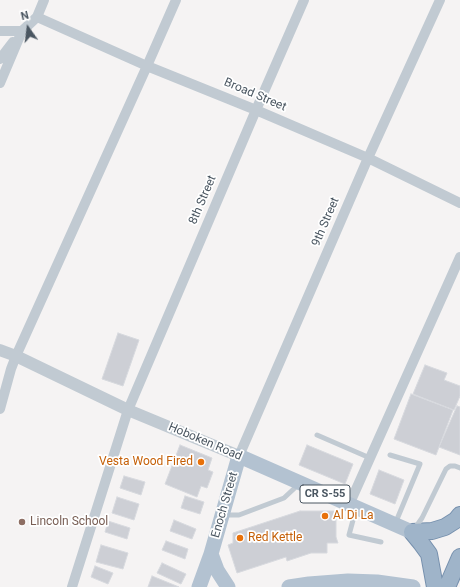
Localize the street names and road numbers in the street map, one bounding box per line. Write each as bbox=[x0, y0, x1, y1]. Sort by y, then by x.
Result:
street label: Broad Street bbox=[222, 75, 288, 115]
street label: 8th Street bbox=[186, 173, 220, 227]
street label: 9th Street bbox=[309, 195, 343, 249]
street label: Hoboken Road bbox=[166, 420, 244, 464]
street label: Enoch Street bbox=[209, 470, 241, 540]
road number: CR S-55 bbox=[300, 485, 350, 503]

